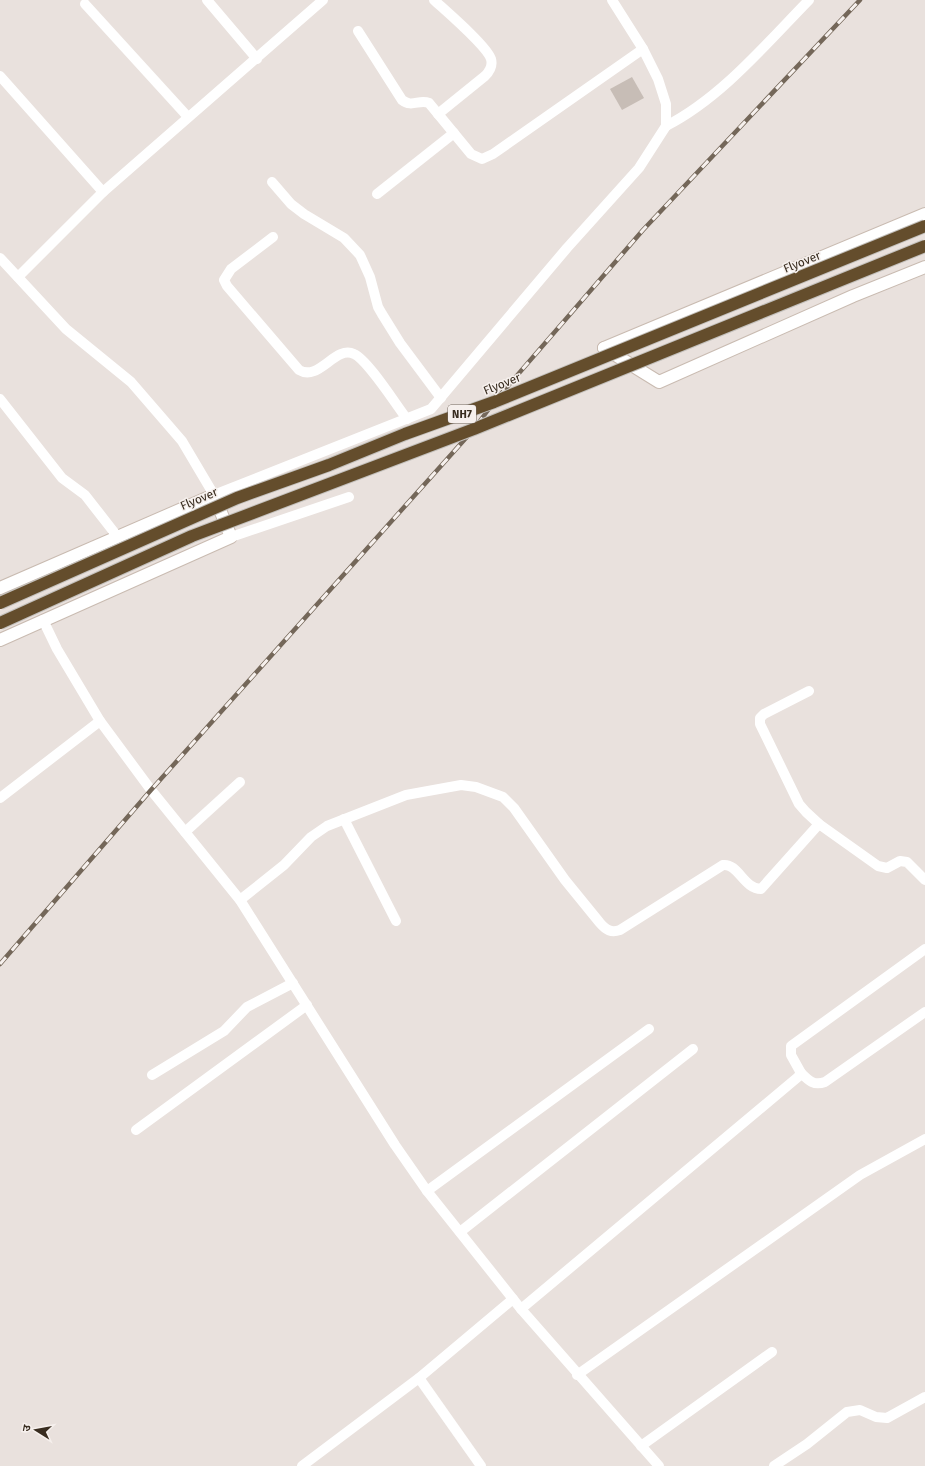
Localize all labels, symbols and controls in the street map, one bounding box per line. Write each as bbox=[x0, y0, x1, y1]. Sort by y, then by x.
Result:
street label: Flyover bbox=[781, 248, 823, 276]
street label: Flyover bbox=[481, 370, 523, 398]
road number: NH7 bbox=[448, 405, 476, 423]
street label: Flyover bbox=[178, 485, 220, 513]
north arrow bbox=[16, 1410, 56, 1450]
text: उ bbox=[20, 1423, 34, 1433]

